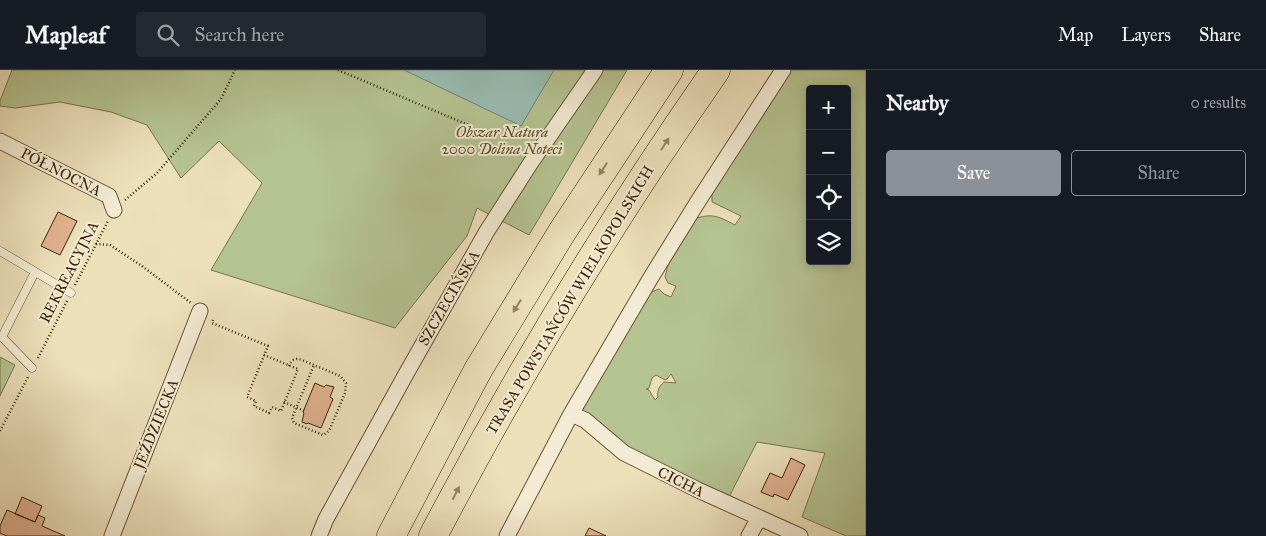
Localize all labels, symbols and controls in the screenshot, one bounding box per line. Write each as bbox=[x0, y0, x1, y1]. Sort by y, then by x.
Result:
search box bbox=[136, 12, 486, 57]
text: Mapleaf bbox=[25, 20, 106, 50]
icon: search bbox=[154, 21, 182, 49]
text: Search here bbox=[194, 23, 284, 46]
text: Map bbox=[1058, 24, 1093, 46]
text: Layers bbox=[1121, 24, 1171, 46]
text: Share bbox=[1199, 24, 1241, 46]
map controls bbox=[806, 85, 851, 265]
button: + bbox=[806, 85, 851, 130]
text: Nearby bbox=[886, 90, 949, 116]
text: 0 results bbox=[1191, 93, 1246, 112]
park label: Obszar Natura 2000 Dolina Noteci bbox=[442, 123, 563, 158]
button: − bbox=[806, 130, 851, 175]
one-way arrow bbox=[661, 137, 670, 150]
street label: PÓŁNOCNA bbox=[18, 143, 105, 200]
button: Save bbox=[886, 150, 1061, 196]
button: Share bbox=[1071, 150, 1246, 196]
street label: TRASA POWSTAŃCÓW WIELKOPOLSKICH bbox=[481, 162, 658, 438]
one-way arrow bbox=[599, 162, 608, 176]
button: locate bbox=[806, 175, 851, 220]
street label: REKREACYJNA bbox=[36, 218, 103, 326]
button: layers bbox=[806, 220, 851, 265]
street label: SZCZECIŃSKA bbox=[414, 247, 484, 349]
one-way arrow bbox=[512, 300, 521, 313]
street label: JEŹDZIECKA bbox=[128, 376, 183, 474]
street label: CICHA bbox=[655, 463, 707, 501]
one-way arrow bbox=[452, 485, 460, 500]

